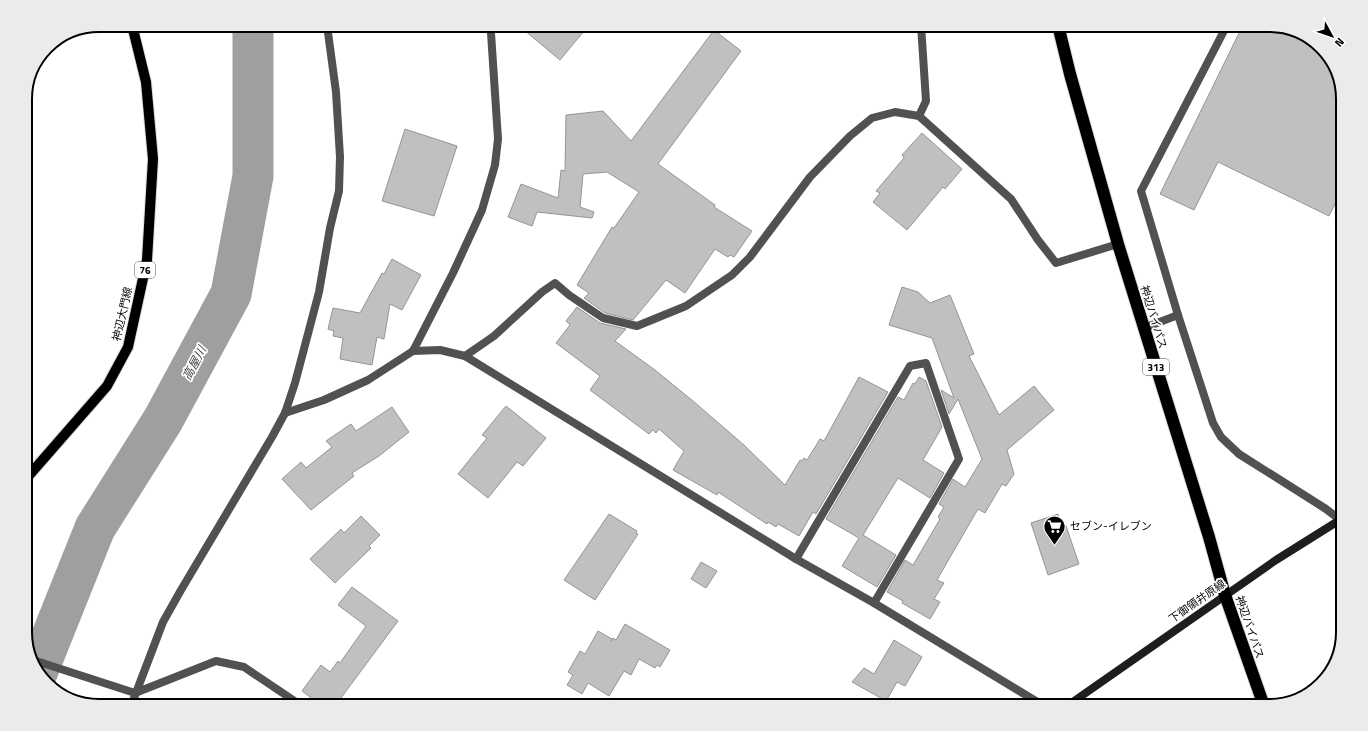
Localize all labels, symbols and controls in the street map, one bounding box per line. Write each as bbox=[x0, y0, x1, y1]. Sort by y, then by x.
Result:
north arrow bbox=[1312, 16, 1352, 56]
text: N bbox=[1331, 34, 1348, 50]
road number: 76 bbox=[135, 262, 155, 278]
street label: 神辺バイパス bbox=[1137, 283, 1171, 351]
street label: 神辺大門線 bbox=[108, 285, 136, 343]
water label: 高屋川 bbox=[177, 341, 212, 383]
road number: 313 bbox=[1143, 359, 1169, 375]
supermarket icon: セブン-イレブン bbox=[1042, 513, 1068, 546]
place label: セブン-イレブン bbox=[1070, 518, 1152, 534]
street label: 下御領井原線 bbox=[1165, 576, 1229, 626]
street label: 神辺バイパス bbox=[1232, 593, 1268, 661]

